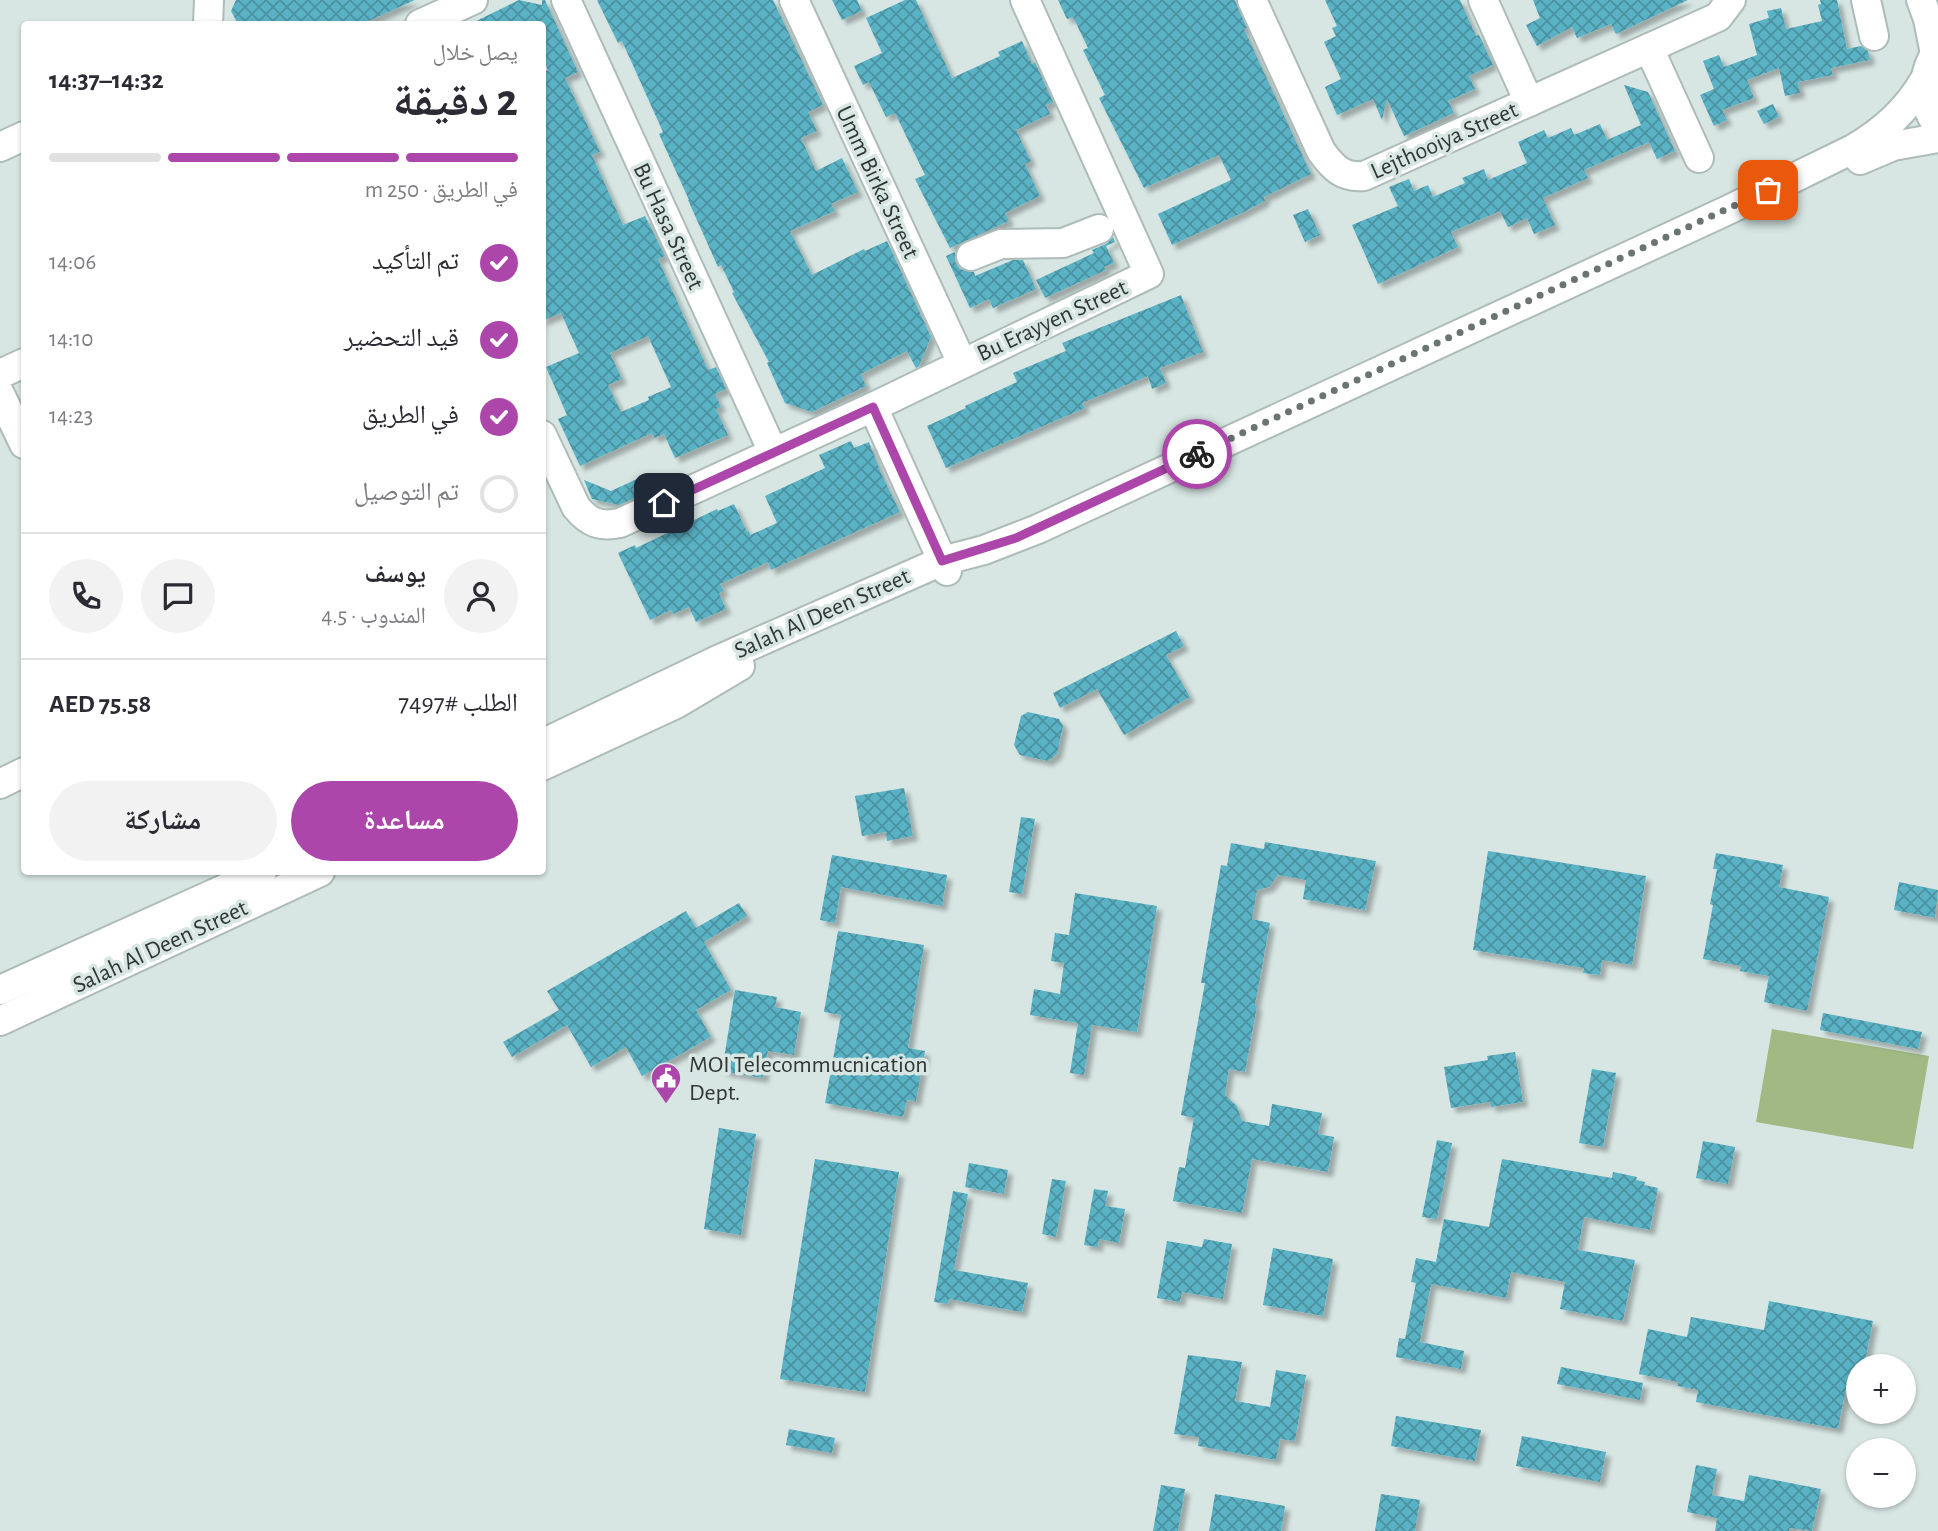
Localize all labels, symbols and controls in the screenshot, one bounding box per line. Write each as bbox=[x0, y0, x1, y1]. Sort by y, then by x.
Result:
text: يصل خلال bbox=[432, 42, 518, 65]
text: 14:32–14:37 bbox=[49, 67, 164, 93]
text: 2 دقيقة bbox=[393, 78, 518, 124]
street label: Lejthooiya Street bbox=[1367, 98, 1522, 184]
street label: Umm Birka Street bbox=[831, 103, 923, 263]
street label: Bu Hasa Street bbox=[628, 159, 708, 294]
pin bbox=[1738, 160, 1798, 220]
icon: bag bbox=[1749, 171, 1787, 209]
text: في الطريق · 250 m bbox=[365, 179, 518, 202]
icon: check bbox=[480, 244, 518, 282]
text: تم التأكيد bbox=[372, 248, 459, 274]
text: 14:06 bbox=[49, 251, 96, 274]
street label: Bu Erayyen Street bbox=[974, 275, 1132, 366]
icon: check bbox=[480, 321, 518, 359]
text: قيد التحضير bbox=[344, 325, 459, 351]
text: 14:10 bbox=[49, 328, 93, 351]
icon: check bbox=[480, 398, 518, 436]
text: في الطريق bbox=[362, 402, 459, 428]
text: 14:23 bbox=[49, 405, 93, 428]
courier bbox=[1162, 419, 1232, 489]
icon: bike bbox=[1178, 435, 1216, 473]
pin bbox=[634, 473, 694, 533]
text: تم التوصيل bbox=[354, 479, 459, 505]
icon: home bbox=[645, 484, 683, 522]
button: phone bbox=[49, 559, 123, 633]
button: chat bbox=[141, 559, 215, 633]
button: person bbox=[444, 559, 518, 633]
text: يوسف bbox=[365, 561, 426, 587]
street label: Salah Al Deen Street bbox=[731, 564, 914, 663]
text: المندوب · 4.5 bbox=[321, 605, 426, 628]
text: الطلب #7497 bbox=[398, 690, 518, 716]
text: AED 75.58 bbox=[49, 691, 151, 717]
button: مشاركة bbox=[49, 781, 277, 861]
button: مساعدة bbox=[291, 781, 518, 861]
street label: Salah Al Deen Street bbox=[69, 896, 252, 998]
place label: MOI Telecommucnication Dept. bbox=[689, 1053, 928, 1105]
public building icon: MOI Telecommucnication Dept. bbox=[649, 1061, 683, 1105]
map controls bbox=[1846, 1354, 1916, 1508]
button: + bbox=[1846, 1354, 1916, 1424]
button: − bbox=[1846, 1438, 1916, 1508]

